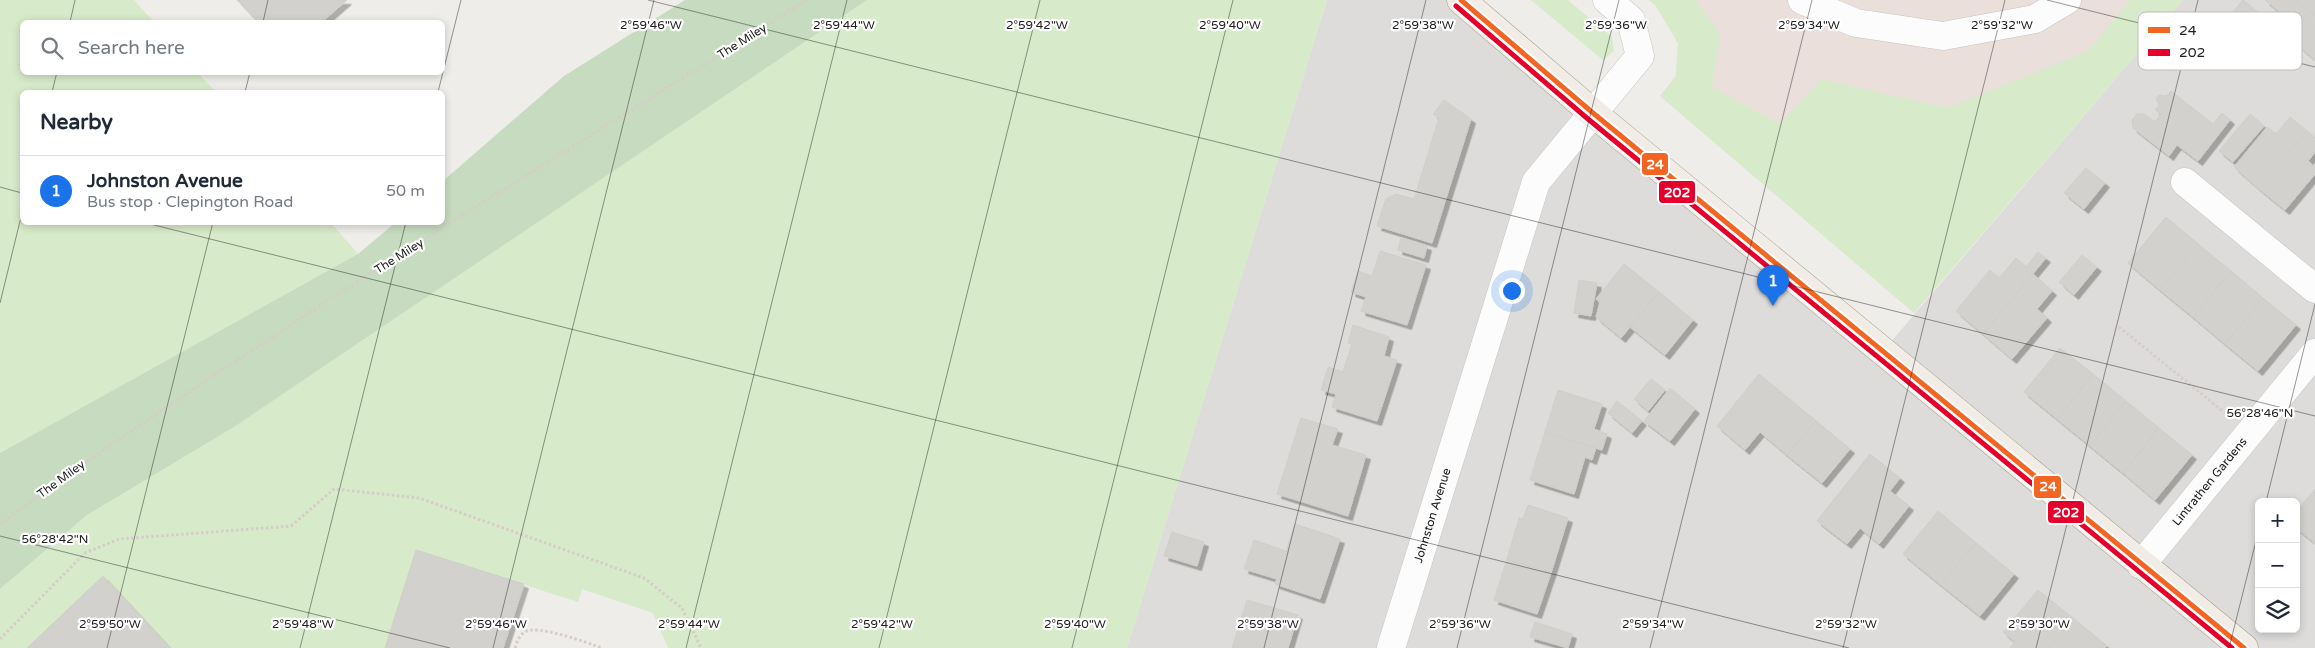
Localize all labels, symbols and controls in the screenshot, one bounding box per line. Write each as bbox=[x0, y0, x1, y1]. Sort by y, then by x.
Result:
legend bbox=[2138, 12, 2302, 70]
text: 2°59'46"W bbox=[620, 18, 682, 32]
text: 2°59'44"W bbox=[813, 18, 875, 32]
text: 2°59'42"W bbox=[1006, 18, 1068, 32]
text: 2°59'40"W bbox=[1199, 18, 1261, 32]
text: 2°59'38"W bbox=[1392, 18, 1454, 32]
text: 2°59'36"W bbox=[1585, 18, 1647, 32]
text: 2°59'34"W bbox=[1778, 18, 1840, 32]
text: 2°59'32"W bbox=[1971, 18, 2033, 32]
search box bbox=[20, 20, 445, 75]
street label: The Miley bbox=[715, 20, 770, 62]
text: 24 bbox=[2179, 22, 2197, 39]
icon: search bbox=[38, 34, 66, 62]
text: Search here bbox=[78, 37, 185, 59]
text: 202 bbox=[2179, 44, 2205, 61]
text: Nearby bbox=[40, 110, 113, 135]
line badge: 24 bbox=[1641, 152, 1669, 176]
text: 24 bbox=[1646, 156, 1664, 173]
text: Johnston Avenue bbox=[87, 170, 243, 192]
line badge: 202 bbox=[1658, 180, 1696, 204]
text: 1 bbox=[51, 181, 61, 201]
text: 50 m bbox=[386, 181, 425, 201]
text: 202 bbox=[1664, 184, 1690, 201]
text: Bus stop · Clepington Road bbox=[87, 192, 293, 212]
street label: The Miley bbox=[372, 235, 427, 277]
pin: 1 bbox=[1757, 265, 1789, 306]
your location bbox=[1499, 278, 1525, 304]
text: 56°28'46"N bbox=[2227, 406, 2293, 420]
street label: Lintrathen Gardens bbox=[2169, 434, 2250, 528]
street label: The Miley bbox=[35, 457, 88, 501]
street label: Johnston Avenue bbox=[1411, 466, 1454, 564]
line badge: 24 bbox=[2033, 475, 2062, 499]
text: 24 bbox=[2039, 478, 2057, 495]
map controls bbox=[2255, 498, 2300, 633]
button: + bbox=[2255, 498, 2300, 543]
line badge: 202 bbox=[2047, 500, 2085, 524]
text: 202 bbox=[2053, 504, 2079, 521]
text: 56°28'42"N bbox=[22, 532, 88, 546]
button: − bbox=[2255, 543, 2300, 588]
button: layers bbox=[2255, 588, 2300, 633]
text: 2°59'50"W bbox=[79, 617, 141, 631]
text: 2°59'48"W bbox=[272, 617, 334, 631]
text: 2°59'46"W bbox=[465, 617, 527, 631]
text: 2°59'44"W bbox=[658, 617, 720, 631]
text: 2°59'42"W bbox=[851, 617, 913, 631]
text: 2°59'40"W bbox=[1044, 617, 1106, 631]
text: 2°59'38"W bbox=[1237, 617, 1299, 631]
text: 2°59'36"W bbox=[1429, 617, 1491, 631]
text: 2°59'34"W bbox=[1622, 617, 1684, 631]
text: 2°59'32"W bbox=[1815, 617, 1877, 631]
text: 2°59'30"W bbox=[2008, 617, 2070, 631]

